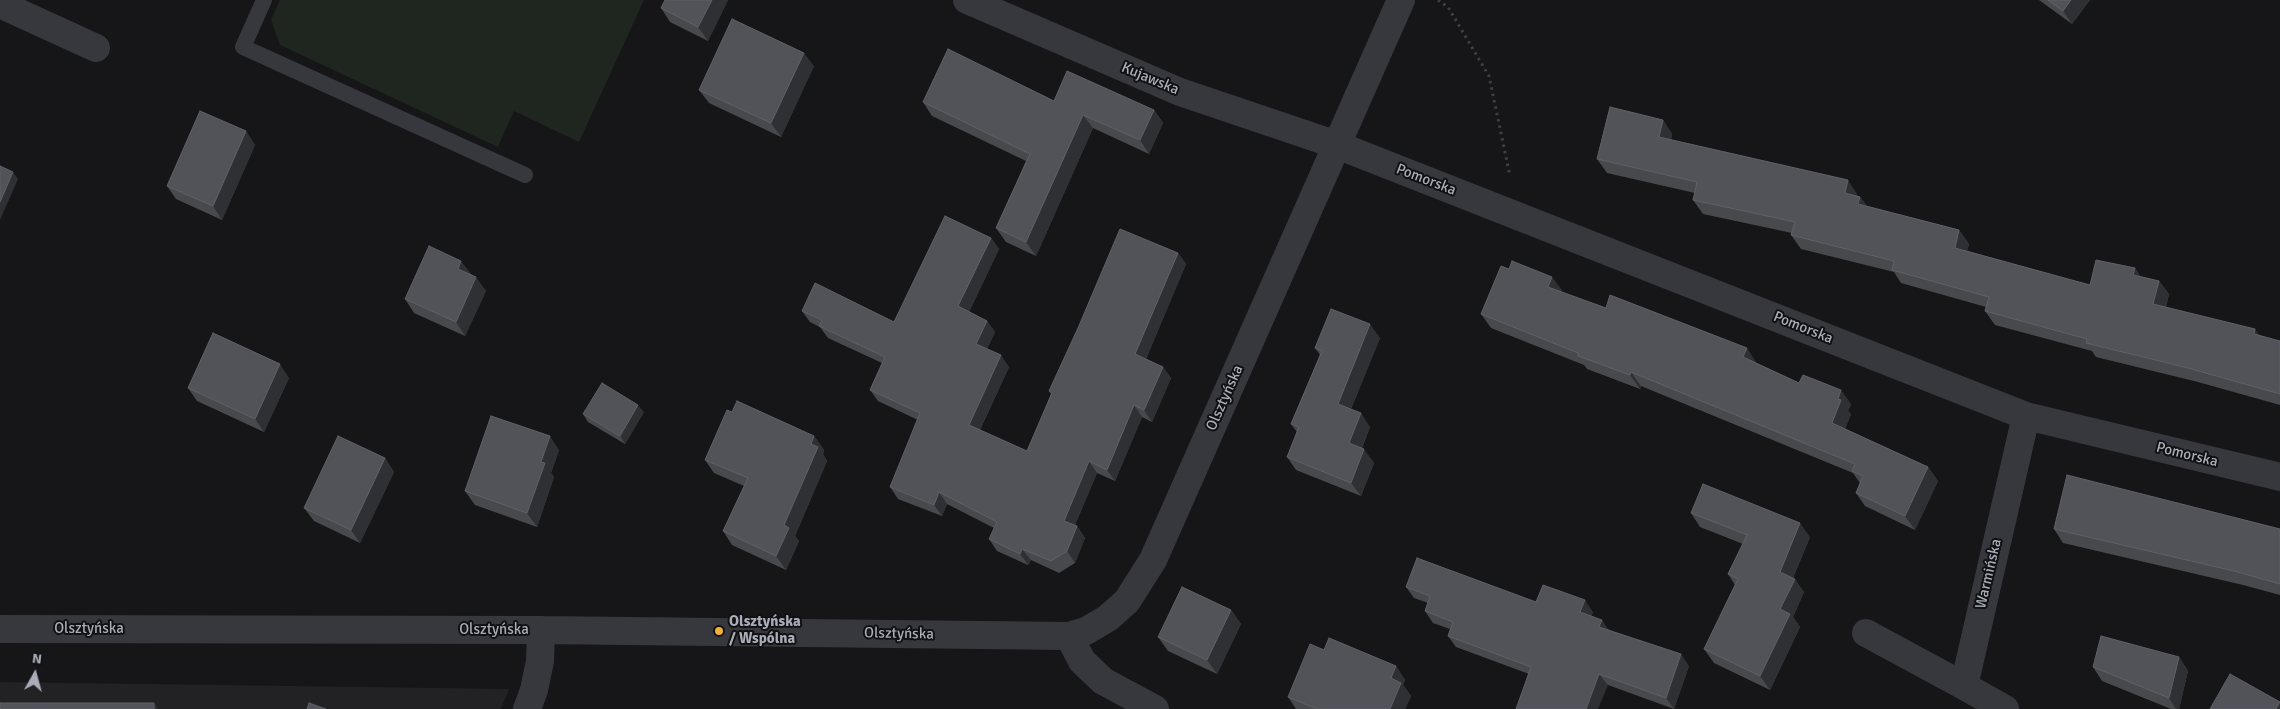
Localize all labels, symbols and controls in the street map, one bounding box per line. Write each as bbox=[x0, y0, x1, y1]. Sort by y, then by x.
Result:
street label: Kujawska bbox=[1118, 59, 1182, 99]
street label: Pomorska bbox=[1393, 160, 1459, 200]
street label: Pomorska bbox=[1770, 308, 1836, 348]
street label: Olsztyńska bbox=[1203, 362, 1247, 434]
street label: Pomorska bbox=[2154, 439, 2220, 471]
street label: Warmińska bbox=[1972, 537, 2006, 611]
place label: Olsztyńska / Wspólna bbox=[729, 613, 801, 648]
street label: Olsztyńska bbox=[54, 620, 124, 638]
street label: Olsztyńska bbox=[459, 621, 529, 639]
street label: Olsztyńska bbox=[864, 624, 934, 644]
marker: Olsztyńska / Wspólna bbox=[713, 625, 725, 637]
north arrow bbox=[10, 649, 60, 699]
text: N bbox=[31, 650, 43, 668]

